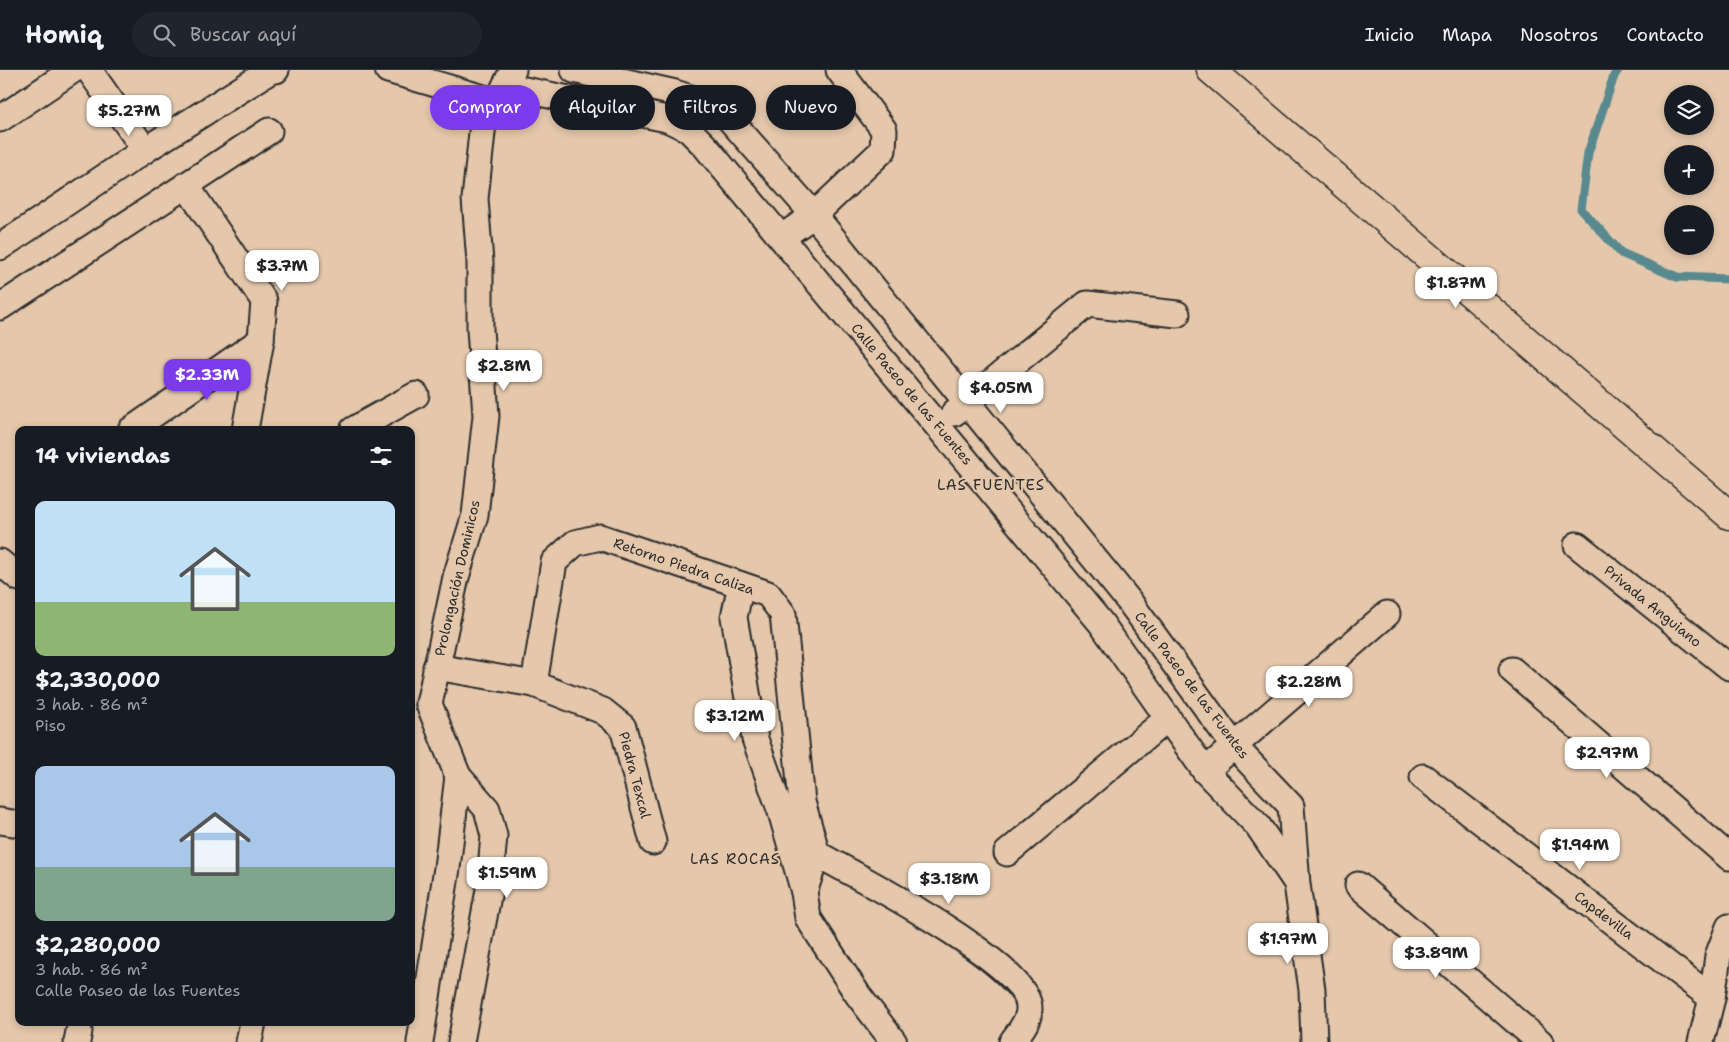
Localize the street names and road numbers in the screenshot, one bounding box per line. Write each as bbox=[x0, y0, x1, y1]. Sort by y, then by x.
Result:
street label: Calle Paseo de las Fuentes bbox=[847, 319, 977, 469]
street label: Prolongación Dominicos bbox=[430, 498, 484, 658]
street label: Retorno Piedra Caliza bbox=[611, 533, 757, 599]
street label: Privada Anguiano bbox=[1601, 561, 1705, 651]
street label: Calle Paseo de las Fuentes bbox=[1131, 608, 1253, 762]
street label: Piedra Texcal bbox=[615, 730, 655, 821]
street label: Capdevilla bbox=[1571, 887, 1638, 943]

